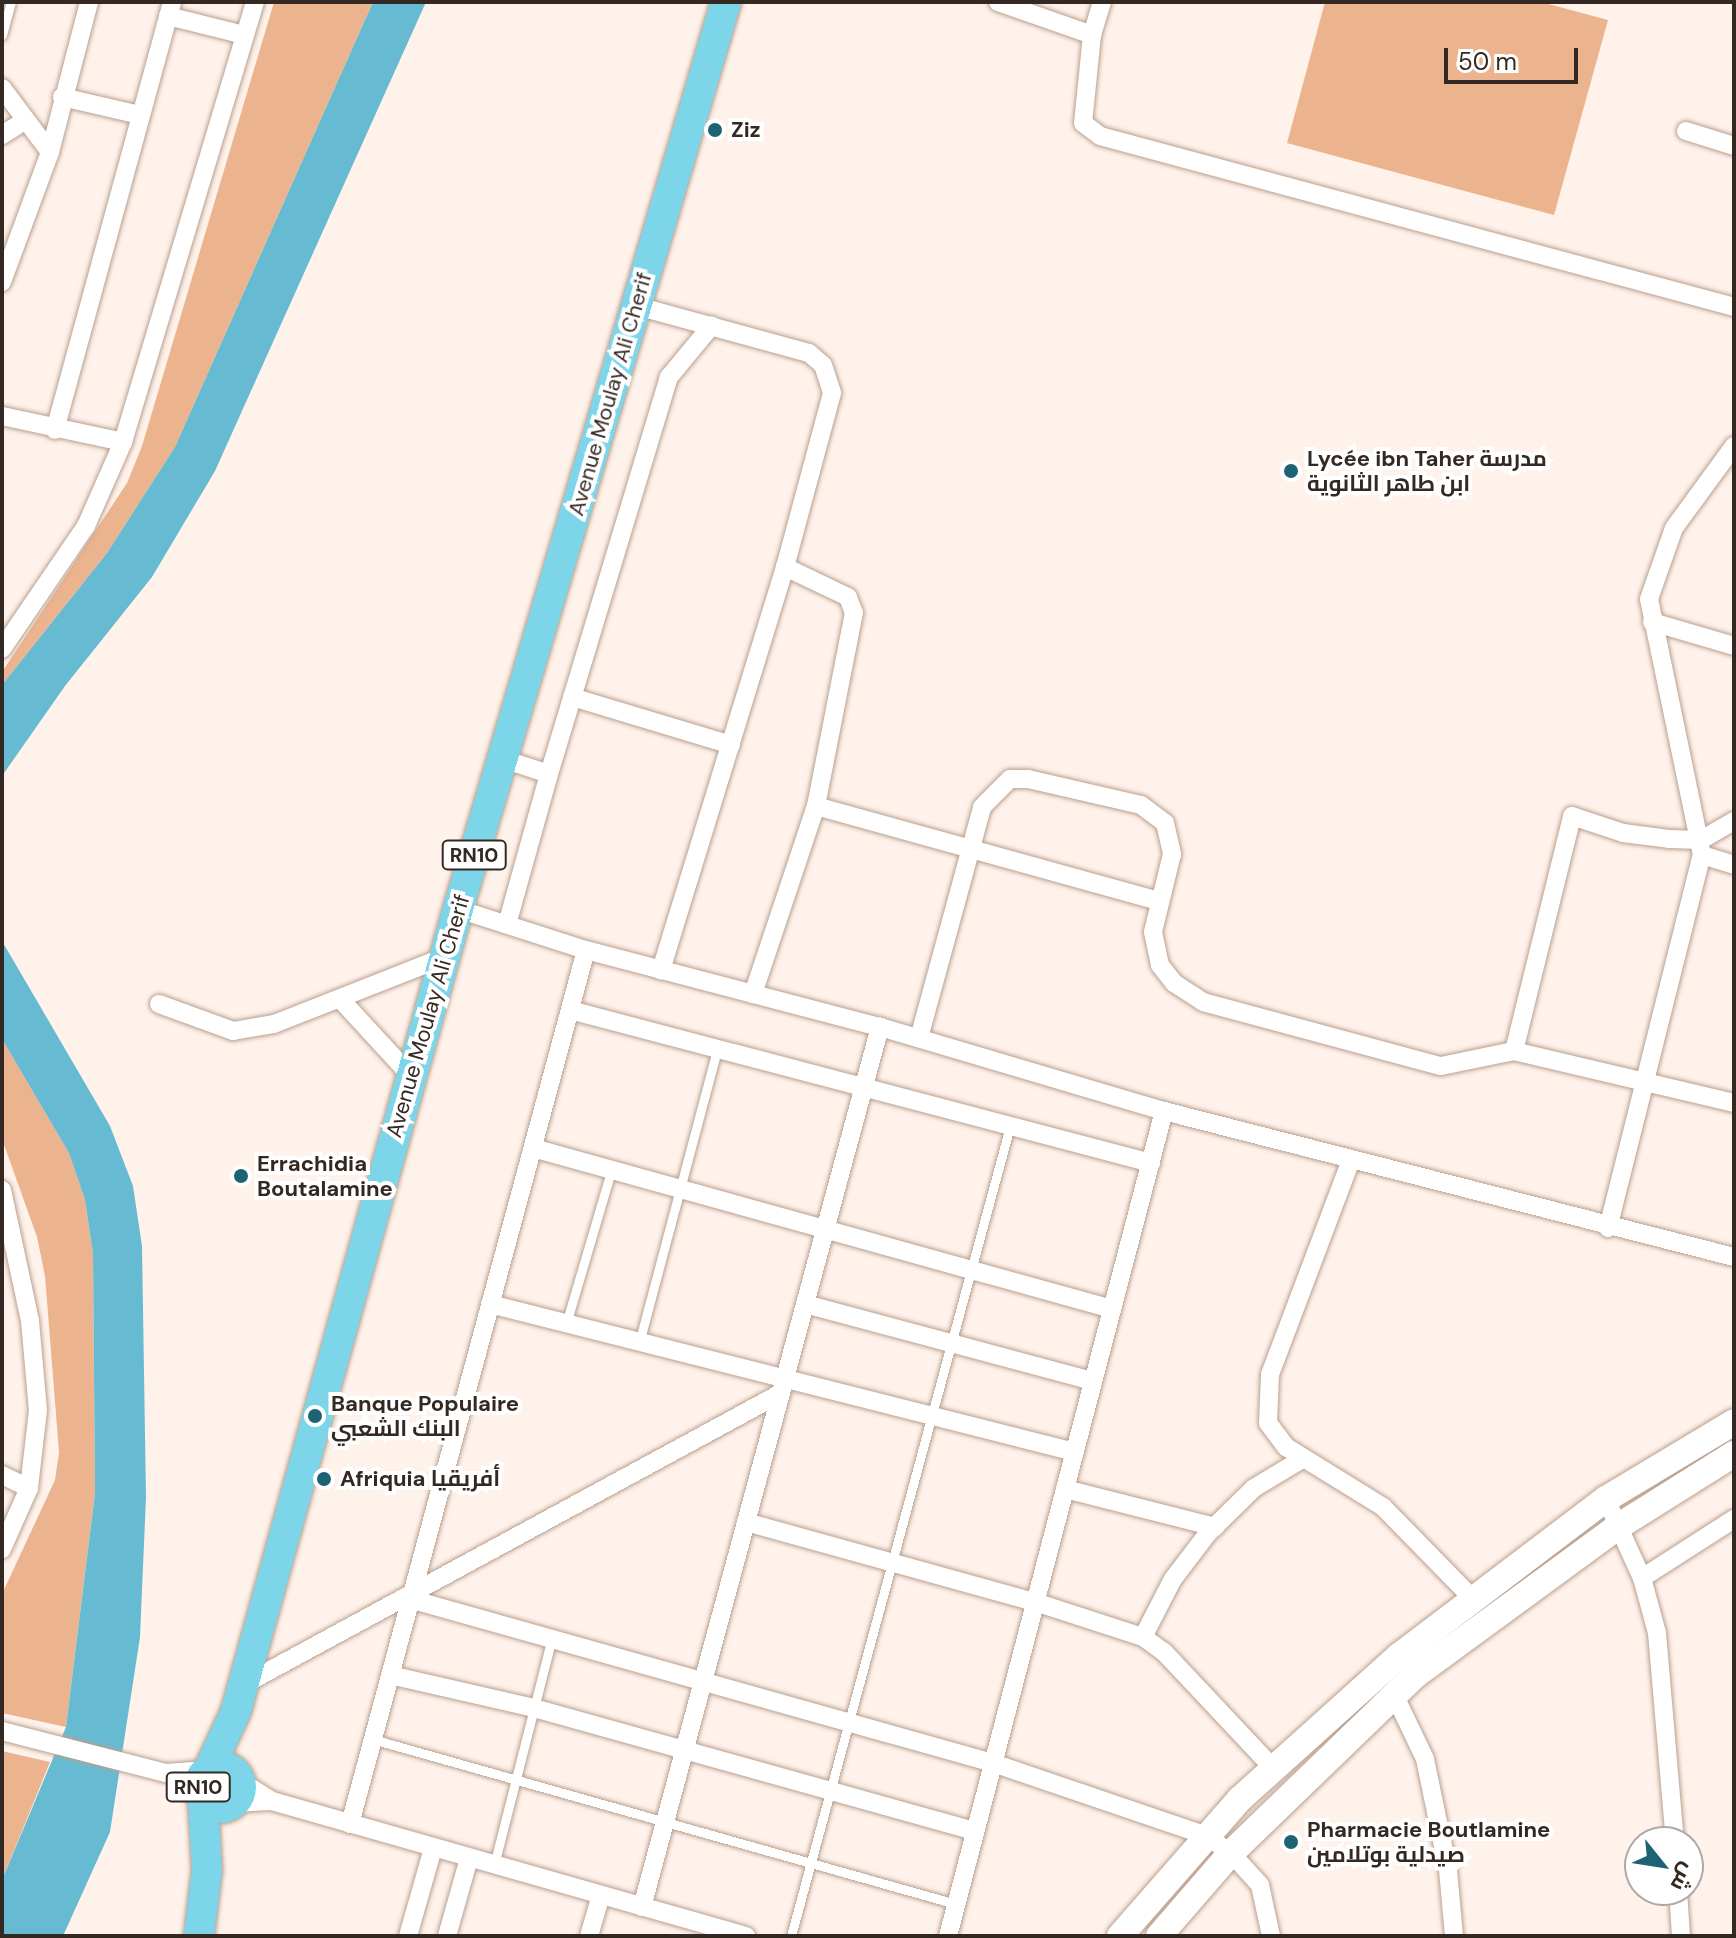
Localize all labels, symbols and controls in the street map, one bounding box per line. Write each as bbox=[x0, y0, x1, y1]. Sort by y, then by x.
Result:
scale bar bbox=[1448, 32, 1582, 82]
text: 50 m bbox=[1458, 46, 1517, 77]
place label: Ziz bbox=[731, 117, 761, 143]
marker: Ziz bbox=[706, 121, 724, 139]
street label: Avenue Moulay Ali Cherif bbox=[563, 269, 657, 519]
place label: Lycée ibn Taher مدرسة ابن طاهر الثانوية bbox=[1307, 445, 1547, 496]
marker: Lycée ibn Taher مدرسة ابن طاهر الثانوية bbox=[1282, 462, 1300, 480]
road number: RN10 bbox=[440, 839, 508, 871]
street label: Avenue Moulay Ali Cherif bbox=[381, 891, 475, 1141]
place label: Errachidia Boutalamine bbox=[257, 1150, 393, 1202]
marker: Errachidia Boutalamine bbox=[232, 1167, 250, 1185]
place label: Banque Populaire البنك الشعبي bbox=[331, 1390, 519, 1442]
marker: Banque Populaire البنك الشعبي bbox=[306, 1407, 324, 1425]
place label: Afriquia أفريقيا bbox=[340, 1466, 500, 1492]
marker: Afriquia أفريقيا bbox=[315, 1470, 333, 1488]
road number: RN10 bbox=[164, 1771, 232, 1803]
place label: Pharmacie Boutlamine صيدلية بوتلامين bbox=[1307, 1816, 1550, 1868]
north arrow bbox=[1624, 1826, 1704, 1906]
marker: Pharmacie Boutlamine صيدلية بوتلامين bbox=[1282, 1833, 1300, 1851]
text: ش bbox=[1664, 1858, 1703, 1897]

